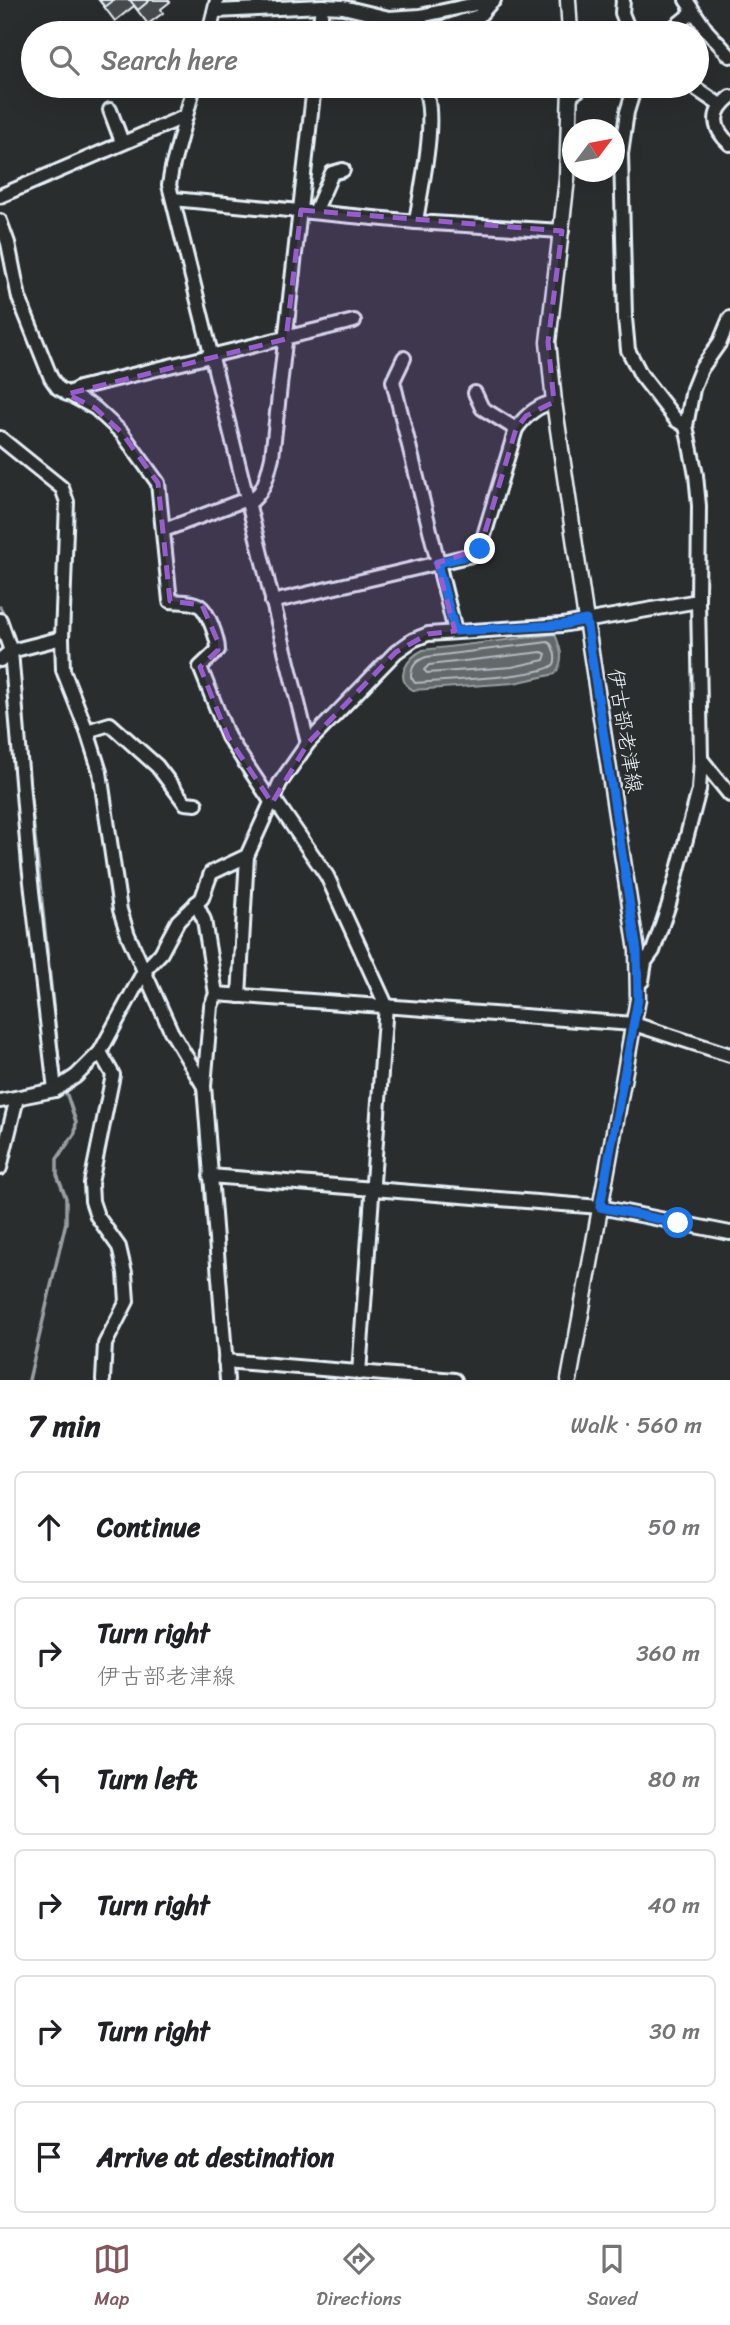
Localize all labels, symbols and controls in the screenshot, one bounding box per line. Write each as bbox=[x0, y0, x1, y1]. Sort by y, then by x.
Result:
search box bbox=[21, 21, 709, 98]
text: Search here bbox=[101, 37, 238, 83]
icon: search bbox=[45, 41, 83, 79]
north arrow bbox=[562, 119, 625, 182]
route end bbox=[464, 533, 495, 564]
street label: 伊古部老津線 bbox=[596, 666, 654, 796]
route start bbox=[662, 1207, 693, 1238]
text: 7 min bbox=[28, 1399, 100, 1453]
text: Walk · 560 m bbox=[571, 1405, 702, 1446]
text: Continue bbox=[97, 1504, 200, 1550]
text: 50 m bbox=[648, 1507, 700, 1548]
icon: ahead bbox=[30, 1508, 68, 1546]
text: Turn right bbox=[97, 1610, 210, 1656]
text: 360 m bbox=[636, 1633, 700, 1674]
icon: right bbox=[30, 1634, 68, 1672]
text: 伊古部老津線 bbox=[97, 1656, 235, 1697]
text: Turn left bbox=[97, 1756, 197, 1802]
text: 80 m bbox=[648, 1759, 700, 1800]
icon: left bbox=[30, 1760, 68, 1798]
text: Turn right bbox=[97, 1882, 210, 1928]
text: 40 m bbox=[647, 1885, 700, 1926]
icon: right bbox=[30, 1886, 68, 1924]
text: Turn right bbox=[97, 2008, 210, 2054]
text: 30 m bbox=[649, 2011, 700, 2052]
icon: right bbox=[30, 2012, 68, 2050]
text: Arrive at destination bbox=[97, 2134, 334, 2180]
icon: arrive bbox=[30, 2138, 68, 2176]
tab: Map bbox=[93, 2240, 131, 2315]
tab: Directions bbox=[316, 2240, 402, 2315]
tab: Saved bbox=[587, 2240, 637, 2315]

